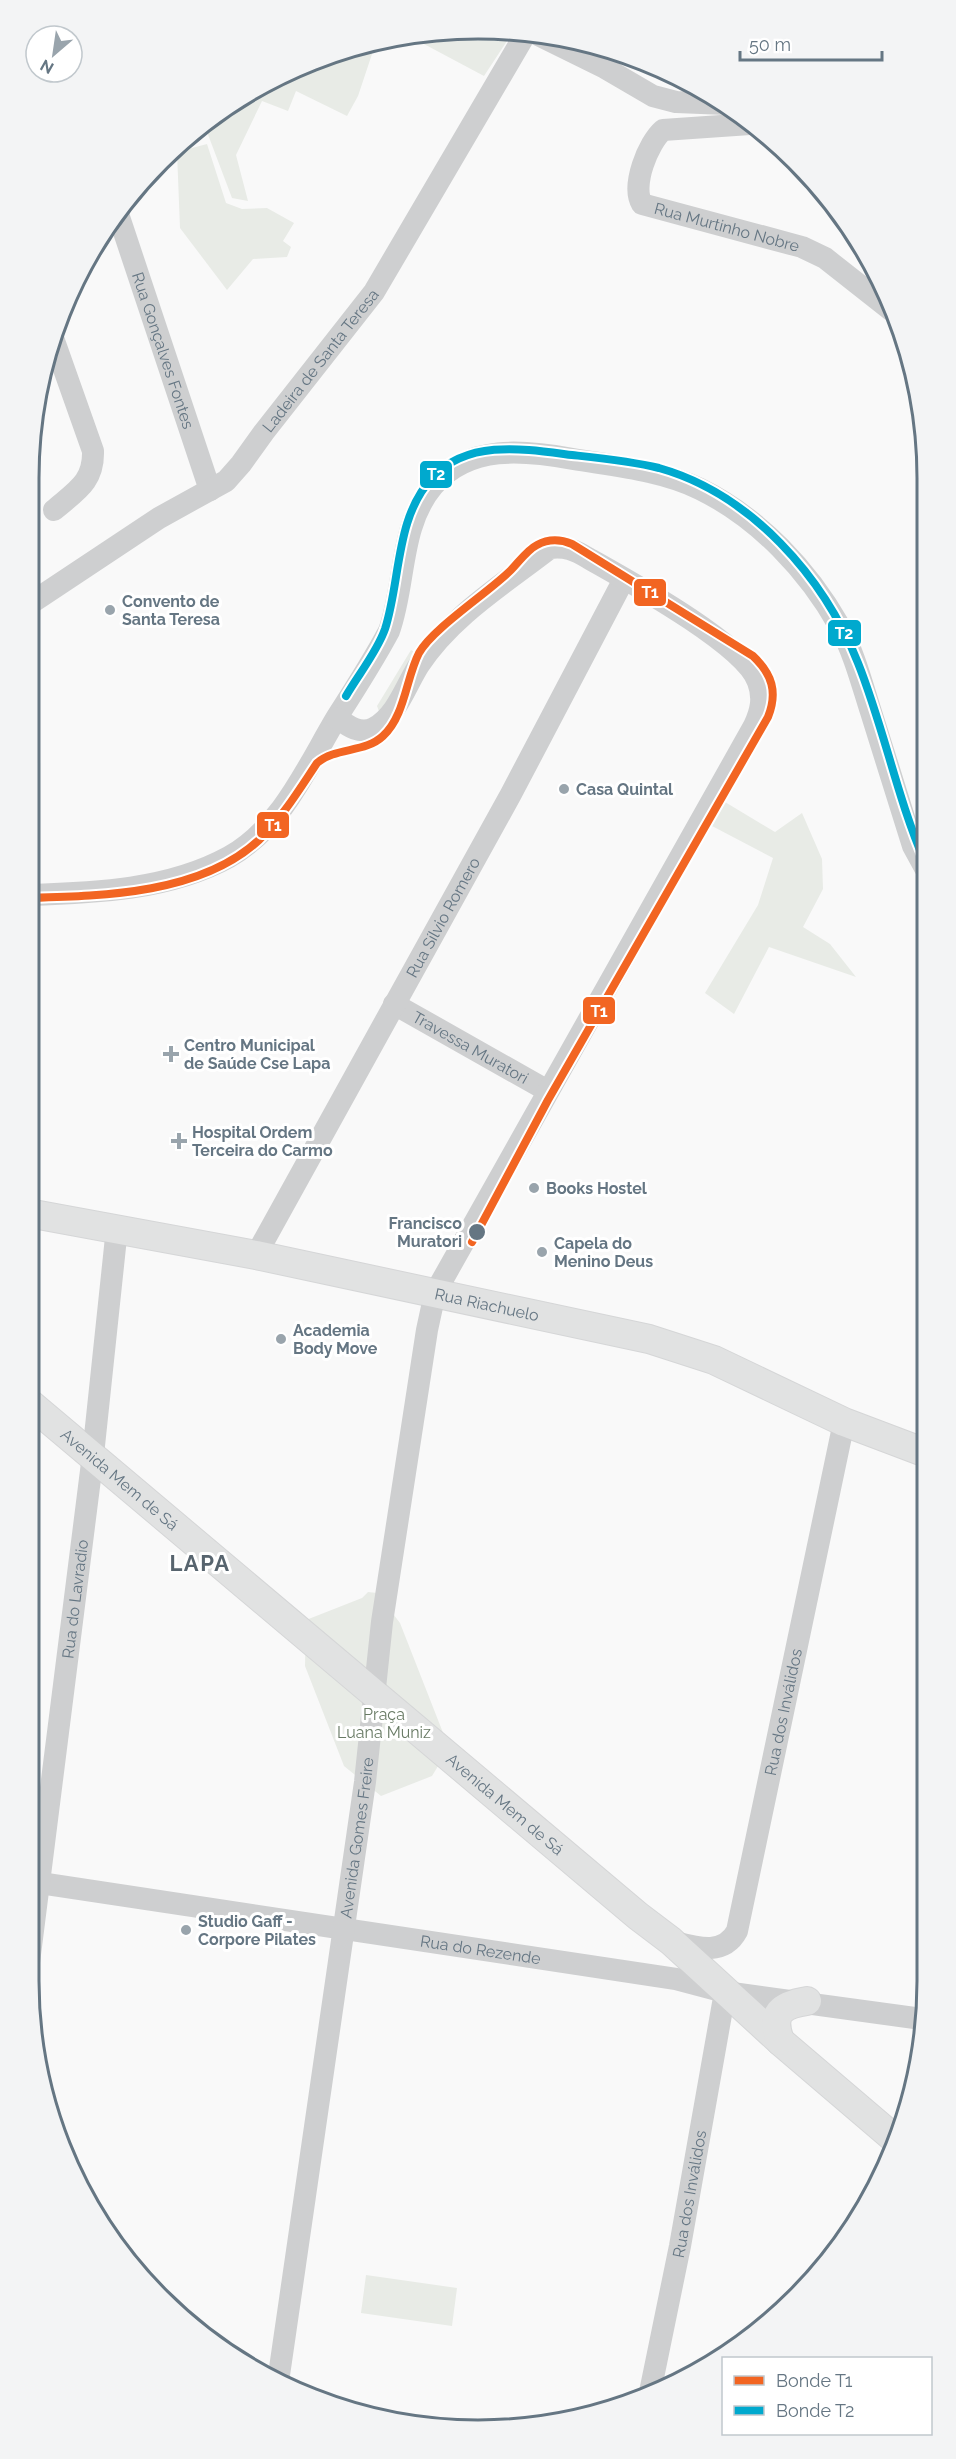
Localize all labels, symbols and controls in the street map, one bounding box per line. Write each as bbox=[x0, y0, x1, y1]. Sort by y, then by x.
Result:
north arrow bbox=[24, 24, 84, 84]
scale bar bbox=[740, 24, 882, 62]
text: 50 m bbox=[749, 34, 791, 55]
text: N bbox=[37, 55, 57, 78]
street label: Rua Murtinho Nobre bbox=[652, 198, 802, 255]
street label: Rua Gonçalves Fontes bbox=[129, 270, 199, 432]
street label: Ladeira de Santa Teresa bbox=[258, 285, 382, 436]
line badge: T2 bbox=[419, 460, 453, 489]
text: T2 bbox=[427, 465, 445, 484]
line badge: T1 bbox=[633, 578, 667, 607]
text: T1 bbox=[641, 583, 659, 602]
place label: Convento de Santa Teresa bbox=[122, 592, 220, 629]
marker: Convento de Santa Teresa bbox=[103, 603, 117, 617]
line badge: T2 bbox=[827, 619, 862, 647]
text: T2 bbox=[835, 624, 853, 643]
place label: Casa Quintal bbox=[576, 780, 674, 799]
marker: Casa Quintal bbox=[557, 782, 571, 796]
line badge: T1 bbox=[256, 811, 290, 839]
text: T1 bbox=[264, 816, 282, 835]
street label: Rua Sílvio Romero bbox=[402, 854, 484, 981]
line badge: T1 bbox=[582, 996, 616, 1025]
text: T1 bbox=[590, 1002, 608, 1021]
street label: Travessa Muratori bbox=[409, 1007, 532, 1088]
place label: Centro Municipal de Saúde Cse Lapa bbox=[184, 1036, 330, 1073]
marker: Centro Municipal de Saúde Cse Lapa bbox=[162, 1045, 180, 1063]
place label: Hospital Ordem Terceira do Carmo bbox=[192, 1123, 333, 1160]
marker: Hospital Ordem Terceira do Carmo bbox=[170, 1132, 188, 1150]
place label: Books Hostel bbox=[546, 1179, 648, 1198]
marker: Books Hostel bbox=[527, 1181, 541, 1195]
place label: Francisco Muratori bbox=[389, 1214, 462, 1251]
marker: Francisco Muratori bbox=[467, 1222, 487, 1242]
place label: Capela do Menino Deus bbox=[554, 1234, 653, 1271]
marker: Capela do Menino Deus bbox=[535, 1245, 549, 1259]
street label: Rua Riachuelo bbox=[433, 1284, 541, 1325]
place label: Academia Body Move bbox=[293, 1321, 378, 1358]
marker: Academia Body Move bbox=[274, 1332, 288, 1346]
street label: Avenida Mem de Sá bbox=[57, 1425, 182, 1534]
street label: Rua do Lavradio bbox=[58, 1538, 92, 1660]
district label: LAPA bbox=[170, 1550, 231, 1576]
street label: Rua dos Inválidos bbox=[760, 1647, 806, 1777]
park label: Praça Luana Muniz bbox=[337, 1705, 431, 1742]
street label: Avenida Mem de Sá bbox=[443, 1749, 568, 1859]
street label: Avenida Gomes Freire bbox=[336, 1756, 377, 1919]
place label: Studio Gaff - Corpore Pilates bbox=[198, 1912, 316, 1949]
marker: Studio Gaff - Corpore Pilates bbox=[179, 1923, 193, 1937]
street label: Rua do Rezende bbox=[419, 1931, 542, 1968]
street label: Rua dos Inválidos bbox=[668, 2128, 710, 2259]
legend bbox=[722, 2357, 932, 2435]
text: Bonde T1 bbox=[776, 2370, 853, 2391]
text: Bonde T2 bbox=[776, 2400, 854, 2421]

